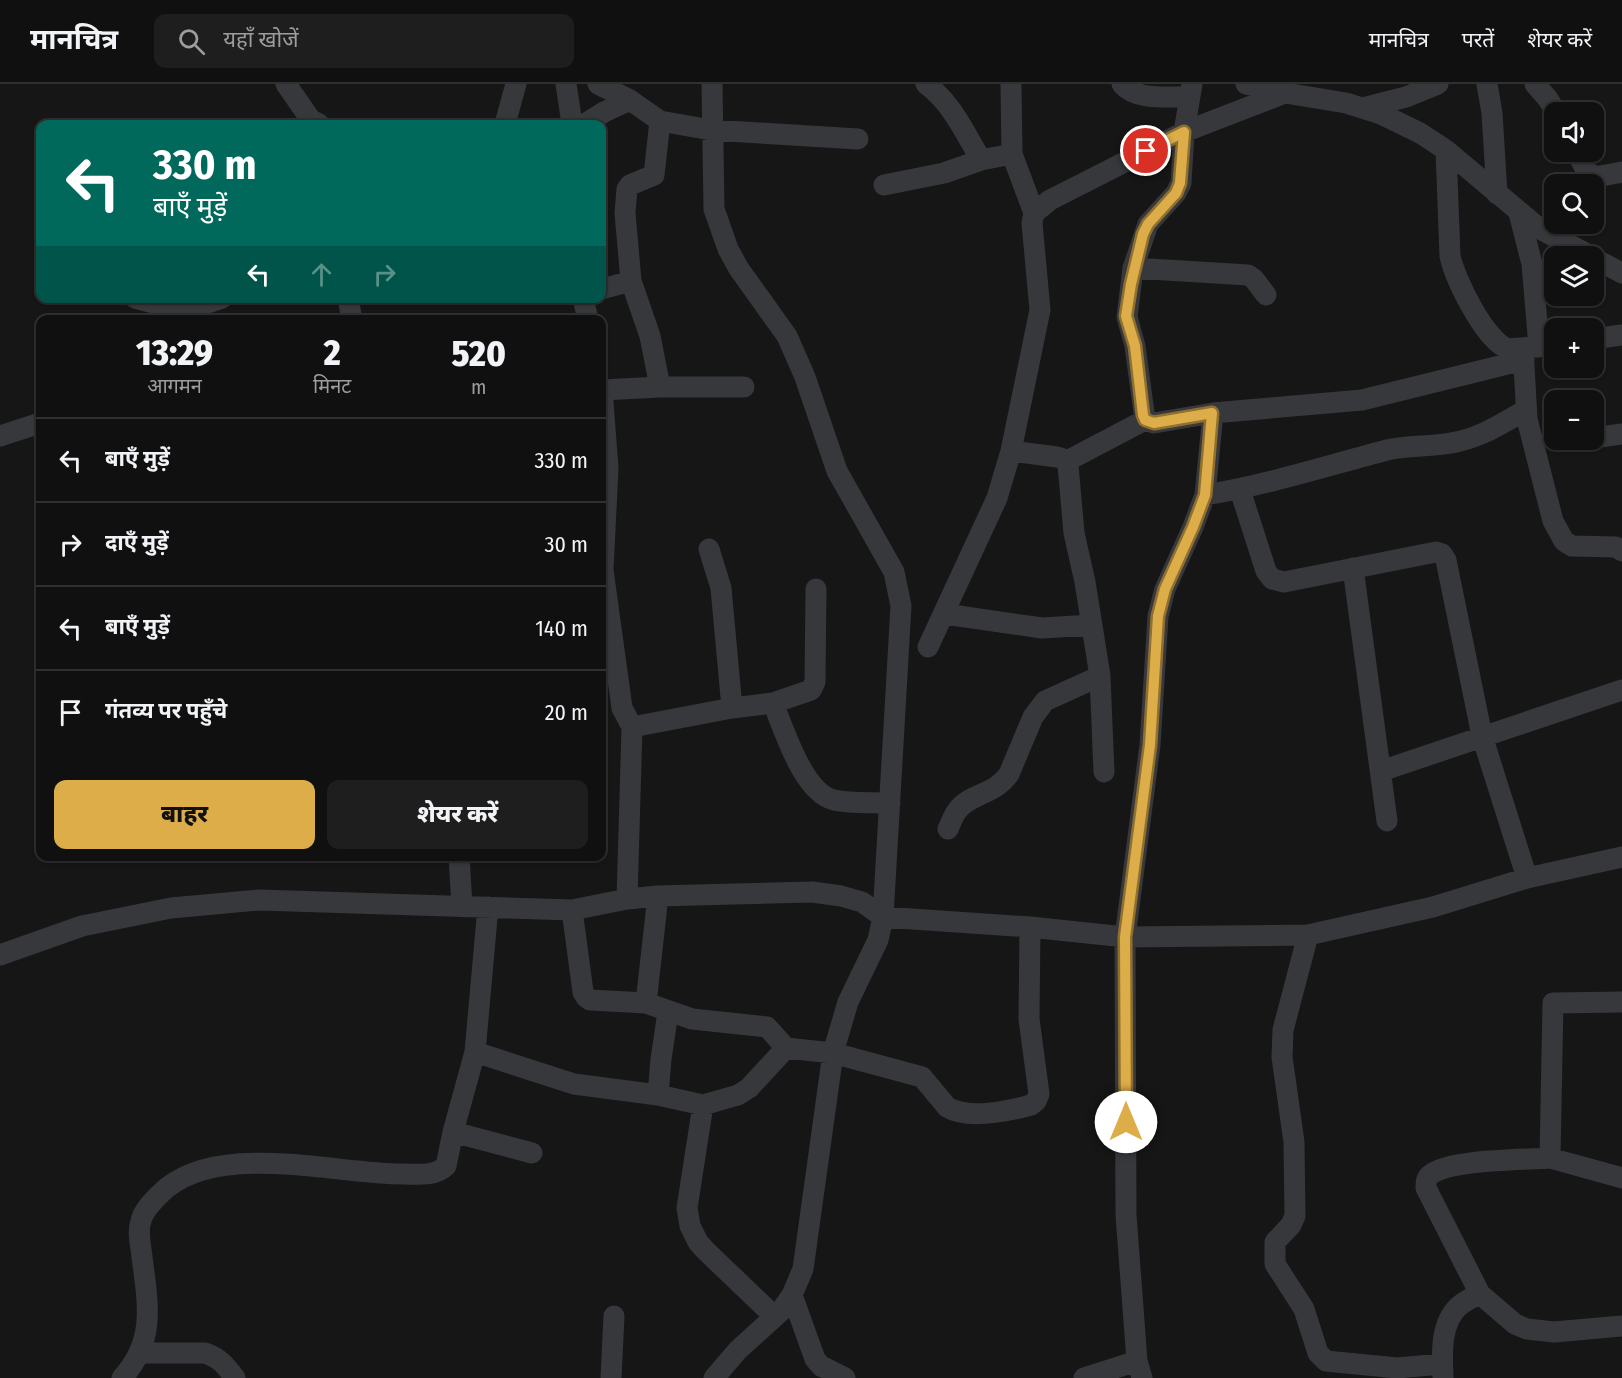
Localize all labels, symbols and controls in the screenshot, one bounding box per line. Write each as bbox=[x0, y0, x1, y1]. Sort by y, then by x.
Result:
search box bbox=[154, 14, 574, 68]
text: मानचित्र bbox=[30, 23, 118, 56]
icon: search bbox=[175, 25, 208, 58]
text: यहाँ खोजें bbox=[223, 26, 299, 53]
text: मानचित्र bbox=[1369, 27, 1429, 53]
text: परतें bbox=[1462, 27, 1494, 53]
text: शेयर करें bbox=[1527, 27, 1592, 53]
map controls bbox=[1544, 102, 1604, 450]
button: sound bbox=[1544, 102, 1604, 162]
pin bbox=[1120, 125, 1171, 176]
icon: arrive bbox=[1129, 134, 1162, 167]
text: 330 m bbox=[153, 140, 256, 190]
icon: left bbox=[54, 144, 132, 222]
button: search bbox=[1544, 174, 1604, 234]
text: बाएँ मुड़ें bbox=[153, 191, 227, 223]
button: layers bbox=[1544, 246, 1604, 306]
icon: left bbox=[242, 258, 275, 291]
icon: ahead bbox=[305, 258, 338, 291]
icon: right bbox=[368, 258, 401, 291]
button: + bbox=[1544, 318, 1604, 378]
text: 13:29 bbox=[136, 331, 213, 375]
text: 2 bbox=[324, 331, 341, 375]
text: 520 bbox=[451, 332, 506, 376]
text: आगमन bbox=[147, 374, 202, 398]
text: मिनट bbox=[313, 374, 351, 398]
text: m bbox=[471, 375, 486, 399]
button: − bbox=[1544, 390, 1604, 450]
icon: left bbox=[54, 444, 87, 477]
text: बाएँ मुड़ें bbox=[105, 445, 170, 472]
text: 330 m bbox=[535, 447, 588, 474]
icon: right bbox=[54, 528, 87, 561]
text: दाएँ मुड़ें bbox=[105, 529, 169, 556]
text: 30 m bbox=[545, 531, 588, 558]
icon: left bbox=[54, 612, 87, 645]
text: बाएँ मुड़ें bbox=[105, 613, 170, 640]
text: 140 m bbox=[535, 615, 588, 642]
icon: arrive bbox=[54, 696, 87, 729]
text: गंतव्य पर पहुँचे bbox=[105, 697, 227, 724]
text: 20 m bbox=[545, 699, 588, 726]
button: बाहर bbox=[54, 780, 315, 849]
button: शेयर करें bbox=[327, 780, 588, 849]
position arrow bbox=[1094, 1090, 1158, 1154]

